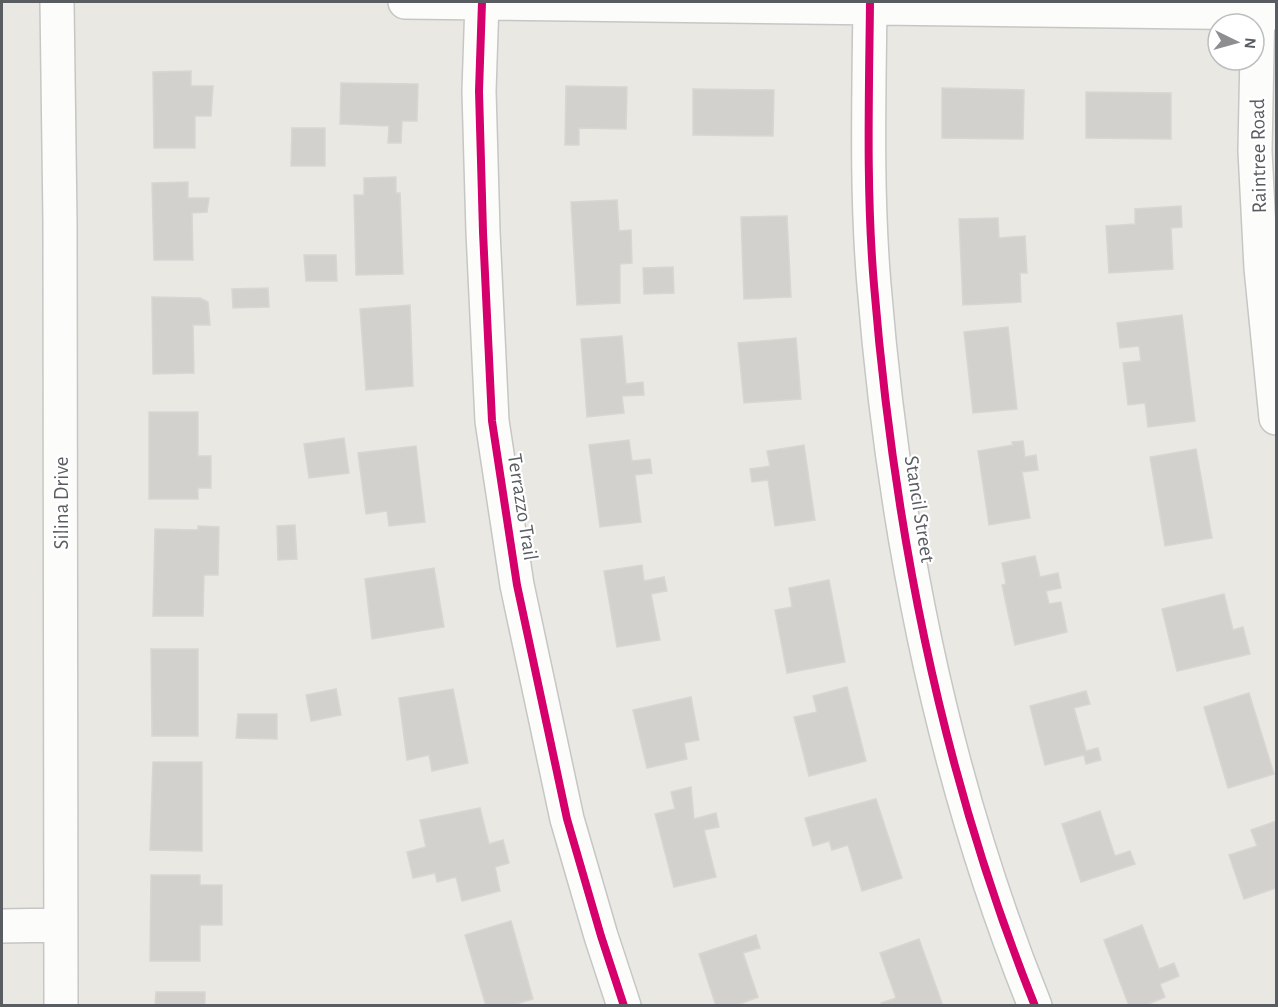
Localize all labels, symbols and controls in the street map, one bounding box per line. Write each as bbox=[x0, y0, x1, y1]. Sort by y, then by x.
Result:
north arrow bbox=[1206, 12, 1266, 72]
text: N bbox=[1241, 37, 1258, 49]
street label: Raintree Road bbox=[1247, 98, 1270, 214]
street label: Terrazzo Trail bbox=[504, 452, 541, 562]
street label: Stancil Street bbox=[901, 454, 938, 564]
street label: Silina Drive bbox=[51, 457, 72, 549]

